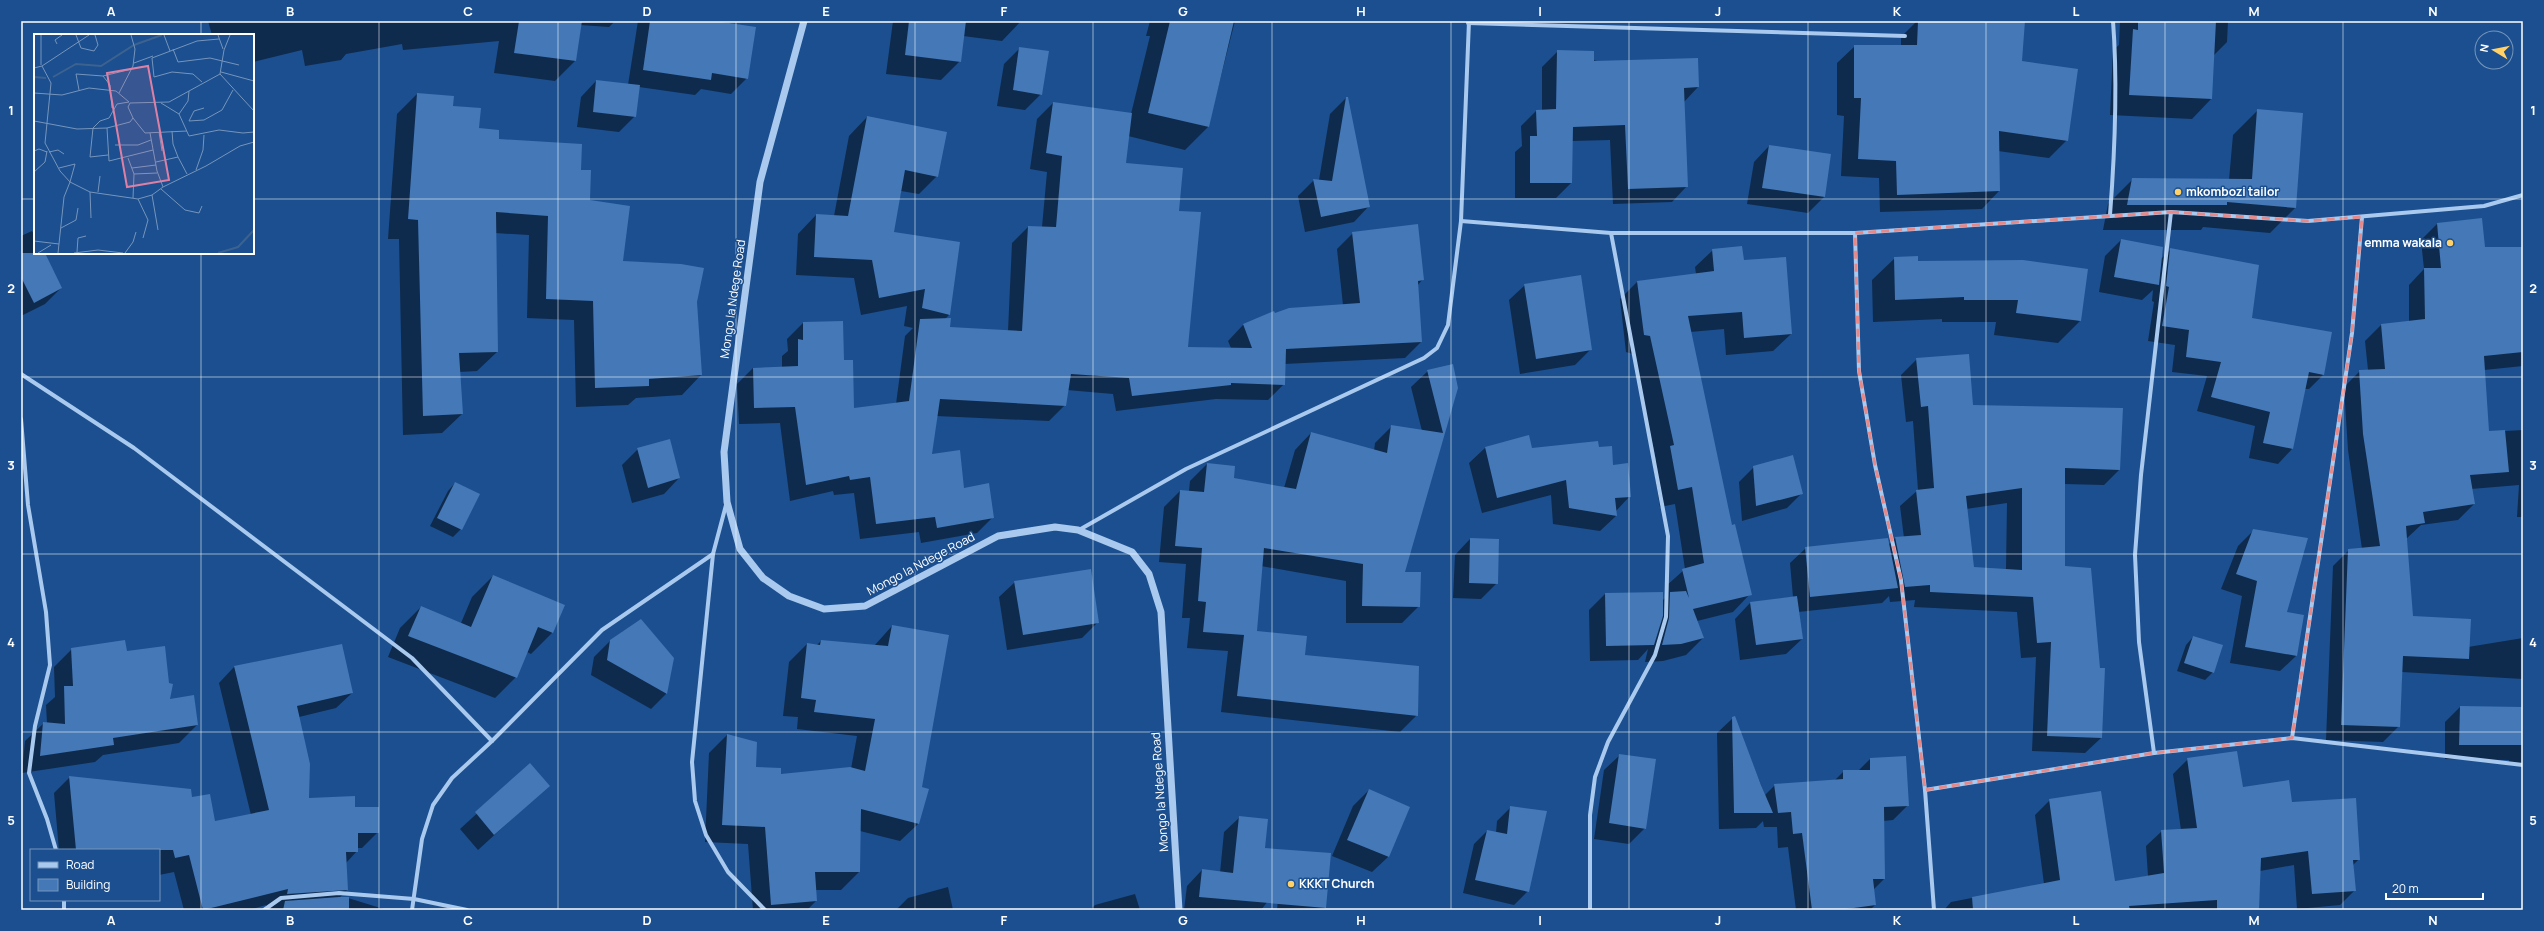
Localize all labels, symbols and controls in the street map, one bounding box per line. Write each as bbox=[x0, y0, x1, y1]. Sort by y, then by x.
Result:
text: A bbox=[107, 2, 116, 20]
text: B bbox=[286, 2, 294, 20]
text: C bbox=[463, 2, 473, 20]
text: D bbox=[642, 2, 652, 20]
text: E bbox=[822, 2, 830, 20]
text: F bbox=[1001, 2, 1008, 20]
text: G bbox=[1178, 2, 1188, 20]
text: H bbox=[1356, 2, 1366, 20]
text: I bbox=[1538, 2, 1542, 20]
text: J bbox=[1715, 2, 1721, 20]
text: K bbox=[1893, 2, 1902, 20]
text: L bbox=[2073, 2, 2080, 20]
text: M bbox=[2248, 2, 2260, 20]
text: N bbox=[2428, 2, 2438, 20]
north arrow bbox=[2474, 30, 2514, 70]
inset map bbox=[34, 34, 254, 254]
text: N bbox=[2476, 43, 2492, 53]
text: 1 bbox=[8, 101, 14, 119]
text: 1 bbox=[2530, 101, 2536, 119]
place label: mkombozi tailor bbox=[2186, 183, 2279, 200]
marker: mkombozi tailor bbox=[2173, 187, 2183, 197]
place label: emma wakala bbox=[2364, 234, 2442, 251]
street label: Mongo la Ndege Road bbox=[716, 238, 749, 360]
marker: emma wakala bbox=[2445, 238, 2455, 248]
text: 2 bbox=[7, 279, 15, 297]
text: 2 bbox=[2529, 279, 2537, 297]
text: 3 bbox=[7, 456, 15, 474]
text: 3 bbox=[2529, 456, 2537, 474]
street label: Mongo la Ndege Road bbox=[864, 528, 978, 599]
text: 4 bbox=[7, 633, 15, 651]
text: 4 bbox=[2529, 633, 2537, 651]
street label: Mongo la Ndege Road bbox=[1147, 732, 1172, 853]
text: 5 bbox=[7, 811, 15, 829]
text: 5 bbox=[2529, 811, 2537, 829]
legend bbox=[30, 849, 160, 901]
text: Road bbox=[66, 856, 94, 873]
place label: KKKT Church bbox=[1299, 875, 1375, 892]
scale bar bbox=[2386, 875, 2483, 901]
text: Building bbox=[66, 876, 110, 893]
marker: KKKT Church bbox=[1286, 879, 1296, 889]
text: 20 m bbox=[2392, 880, 2419, 897]
text: A bbox=[107, 911, 116, 929]
text: B bbox=[286, 911, 294, 929]
text: C bbox=[463, 911, 473, 929]
text: D bbox=[642, 911, 652, 929]
text: E bbox=[822, 911, 830, 929]
text: F bbox=[1001, 911, 1008, 929]
text: G bbox=[1178, 911, 1188, 929]
text: H bbox=[1356, 911, 1366, 929]
text: I bbox=[1538, 911, 1542, 929]
text: J bbox=[1715, 911, 1721, 929]
text: K bbox=[1893, 911, 1902, 929]
text: L bbox=[2073, 911, 2080, 929]
text: M bbox=[2248, 911, 2260, 929]
text: N bbox=[2428, 911, 2438, 929]

